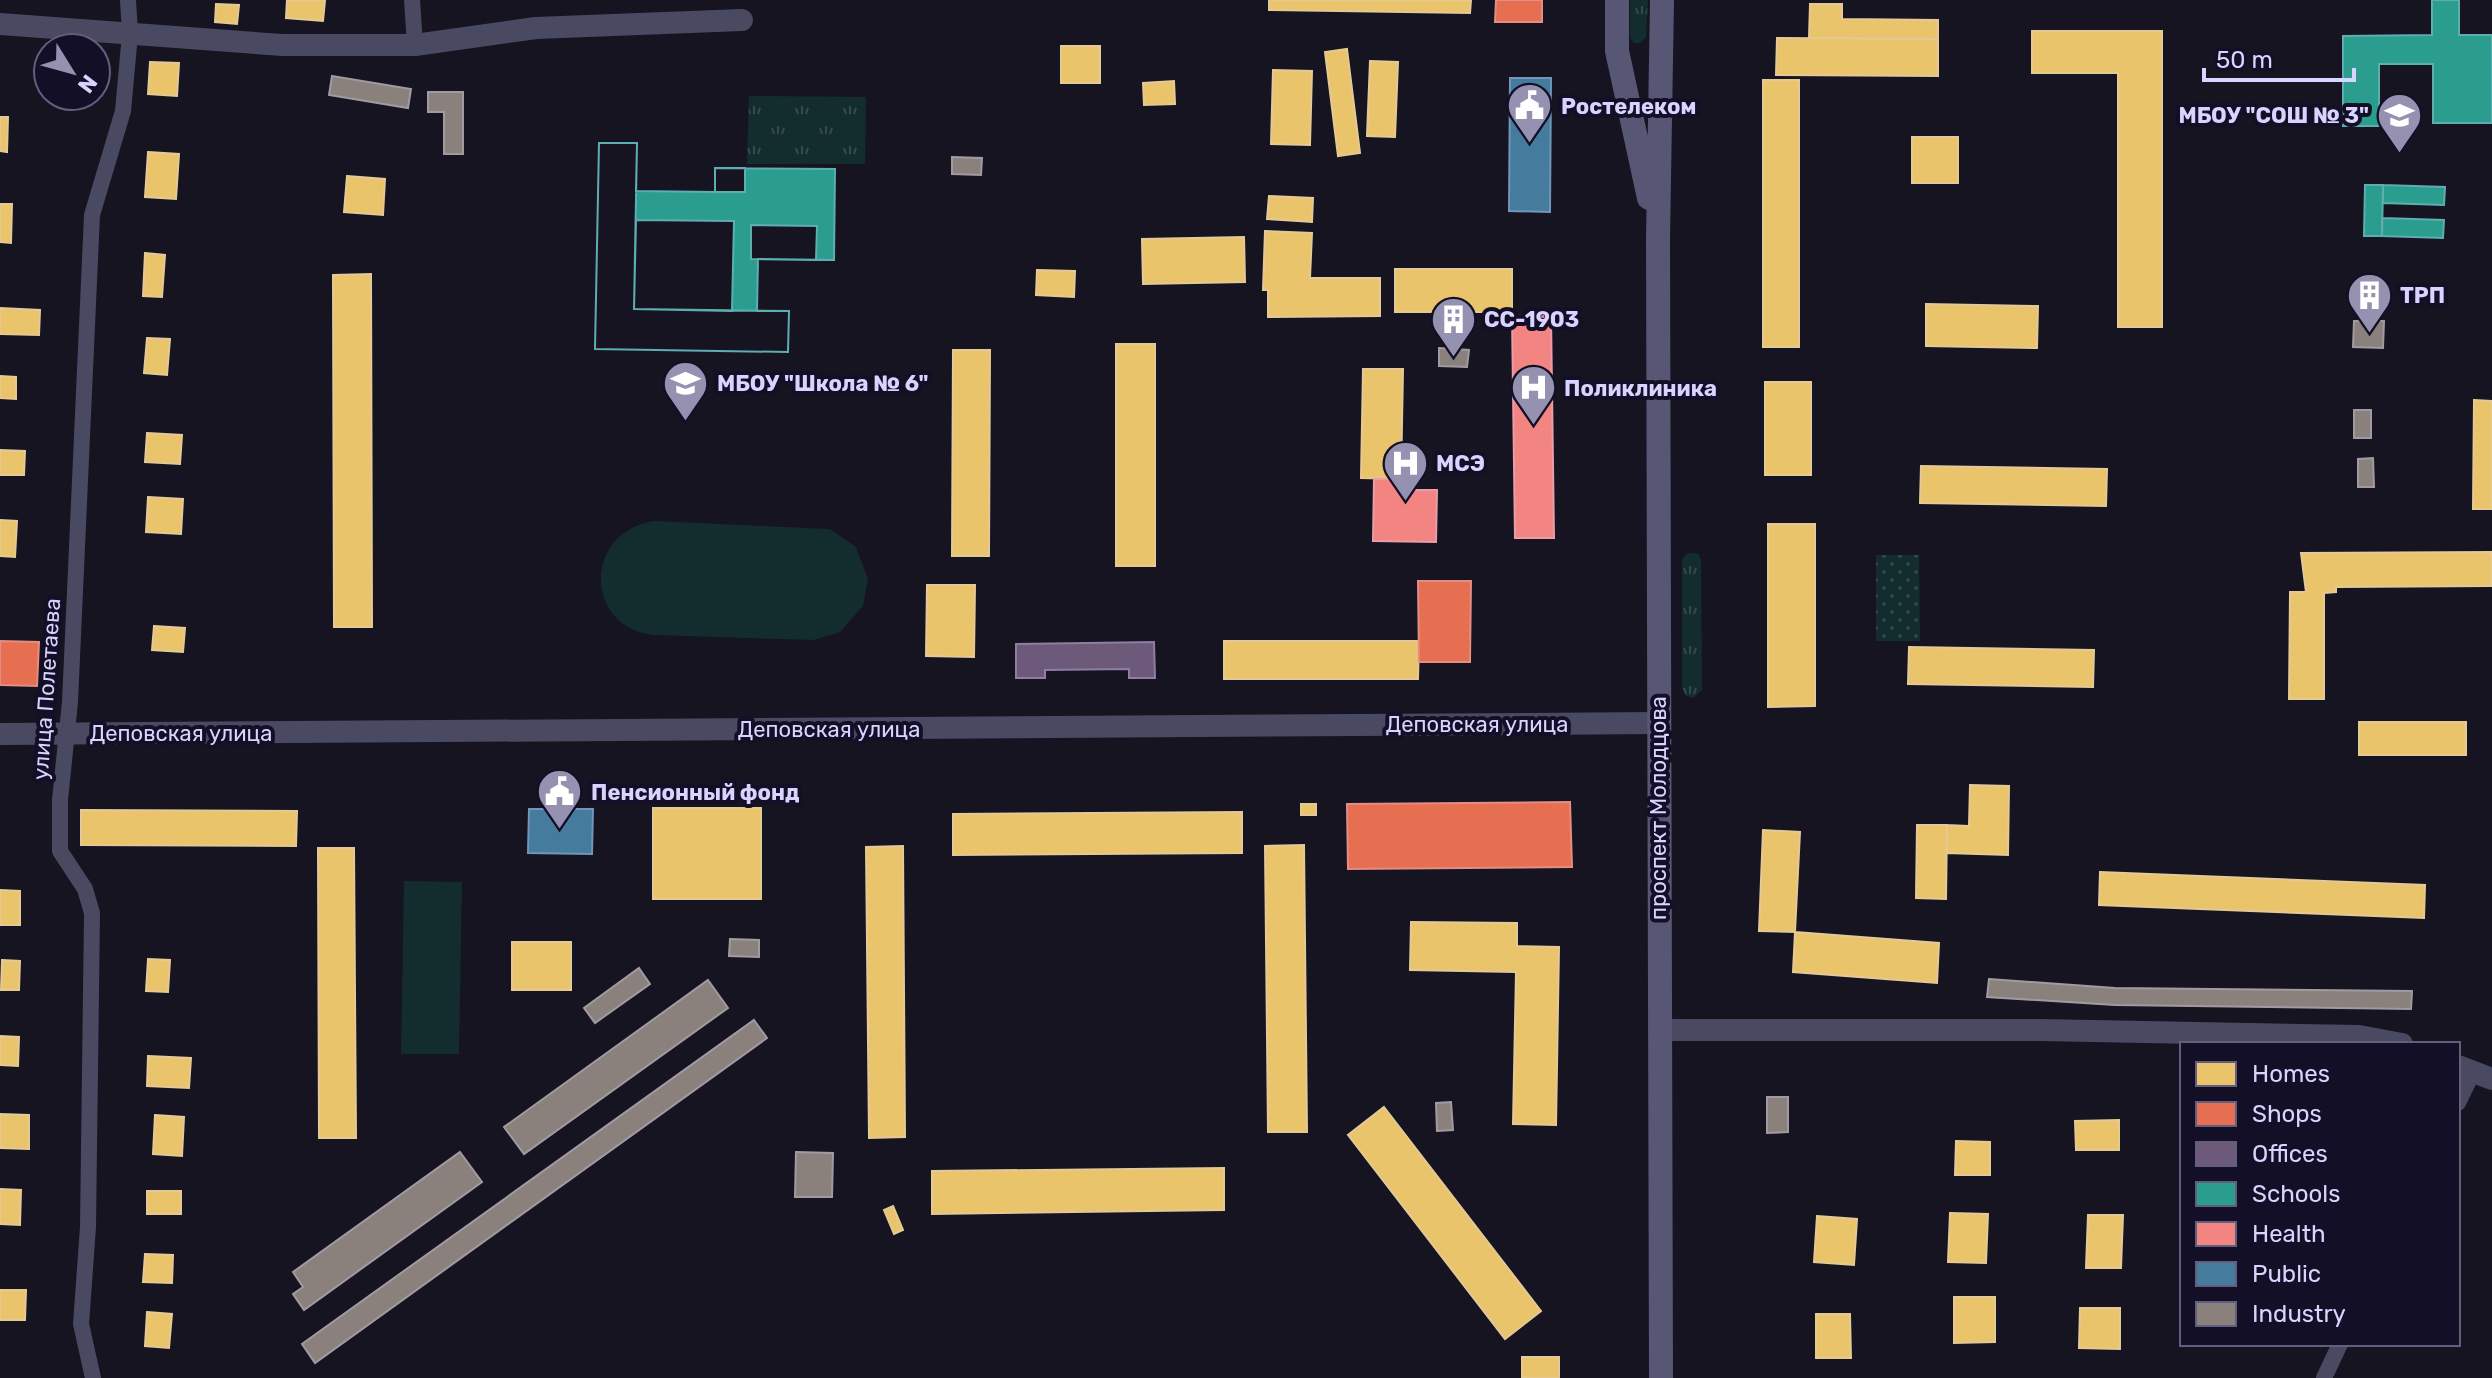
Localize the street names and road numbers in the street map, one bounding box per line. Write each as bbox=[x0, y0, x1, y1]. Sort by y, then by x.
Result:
street label: улица Полетаева bbox=[27, 597, 66, 781]
street label: проспект Молодцова bbox=[1645, 696, 1672, 920]
street label: Деповская улица bbox=[1386, 711, 1568, 738]
street label: Деповская улица bbox=[738, 716, 920, 743]
street label: Деповская улица bbox=[90, 720, 272, 747]

